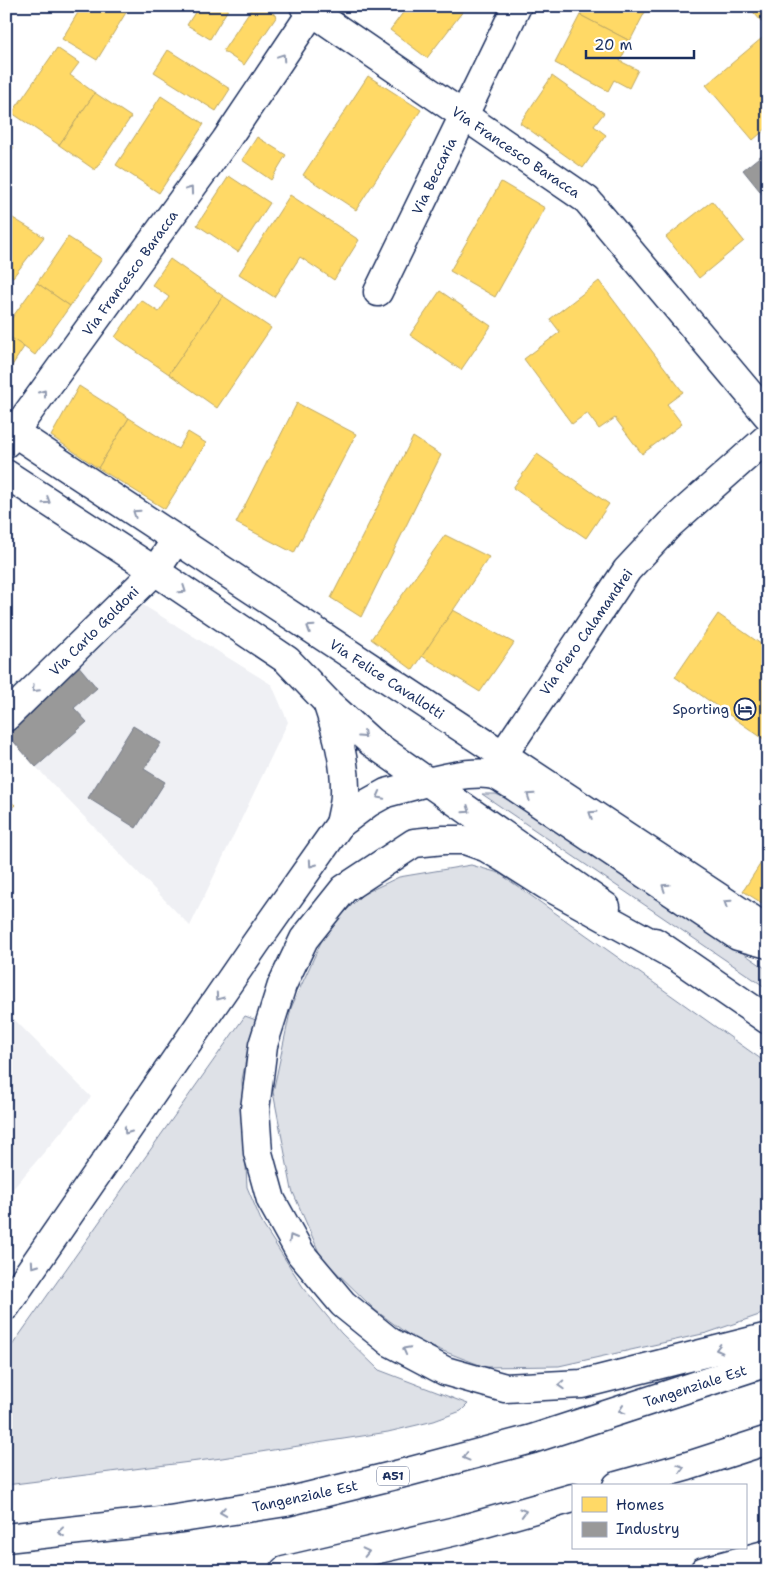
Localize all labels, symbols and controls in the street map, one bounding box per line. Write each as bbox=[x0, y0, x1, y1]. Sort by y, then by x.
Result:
scale bar bbox=[586, 28, 694, 60]
text: 20 m bbox=[594, 35, 633, 55]
one-way arrow bbox=[276, 53, 285, 63]
street label: Via Francesco Baracca bbox=[448, 102, 584, 202]
street label: Via Beccaria bbox=[408, 134, 460, 217]
one-way arrow bbox=[184, 186, 193, 196]
street label: Via Francesco Baracca bbox=[78, 206, 182, 339]
one-way arrow bbox=[38, 390, 46, 399]
one-way arrow bbox=[42, 494, 51, 504]
one-way arrow bbox=[132, 510, 141, 519]
street label: Via Piero Calamandrei bbox=[535, 565, 637, 699]
street label: Via Carlo Goldoni bbox=[45, 582, 143, 680]
one-way arrow bbox=[177, 584, 187, 593]
one-way arrow bbox=[306, 625, 315, 634]
street label: Via Felice Cavallotti bbox=[326, 635, 448, 723]
one-way arrow bbox=[32, 683, 41, 692]
hotel icon: Sporting bbox=[733, 697, 757, 721]
place label: Sporting bbox=[673, 700, 729, 718]
one-way arrow bbox=[358, 729, 367, 738]
one-way arrow bbox=[377, 790, 386, 800]
one-way arrow bbox=[526, 793, 535, 803]
one-way arrow bbox=[461, 804, 471, 813]
one-way arrow bbox=[588, 810, 597, 820]
one-way arrow bbox=[309, 858, 318, 868]
one-way arrow bbox=[661, 884, 671, 893]
one-way arrow bbox=[723, 900, 733, 909]
one-way arrow bbox=[216, 992, 225, 1001]
one-way arrow bbox=[124, 1125, 133, 1135]
one-way arrow bbox=[288, 1234, 298, 1243]
one-way arrow bbox=[31, 1259, 40, 1269]
one-way arrow bbox=[716, 1344, 724, 1354]
one-way arrow bbox=[402, 1347, 411, 1357]
street label: Tangenziale Est bbox=[641, 1361, 749, 1411]
one-way arrow bbox=[557, 1380, 565, 1391]
one-way arrow bbox=[618, 1404, 626, 1414]
one-way arrow bbox=[463, 1451, 471, 1461]
one-way arrow bbox=[676, 1463, 685, 1473]
road number: A51 bbox=[377, 1466, 409, 1485]
street label: Tangenziale Est bbox=[251, 1476, 359, 1516]
legend bbox=[572, 1484, 746, 1550]
text: Homes bbox=[616, 1495, 664, 1515]
one-way arrow bbox=[218, 1506, 227, 1516]
one-way arrow bbox=[519, 1508, 527, 1518]
text: Industry bbox=[616, 1519, 680, 1539]
one-way arrow bbox=[57, 1526, 65, 1537]
one-way arrow bbox=[361, 1547, 370, 1558]

